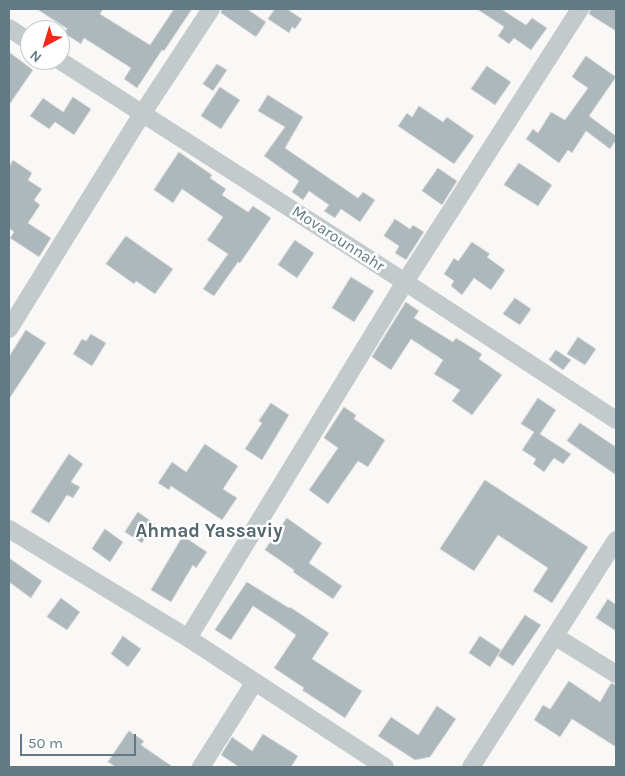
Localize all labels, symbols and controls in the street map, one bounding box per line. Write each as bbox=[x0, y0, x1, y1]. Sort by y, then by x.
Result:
north arrow bbox=[20, 20, 70, 70]
text: N bbox=[27, 47, 45, 66]
street label: Movarounnahr bbox=[288, 202, 388, 276]
district label: Ahmad Yassaviy bbox=[135, 521, 283, 543]
scale bar bbox=[22, 724, 139, 756]
text: 50 m bbox=[28, 734, 63, 752]

